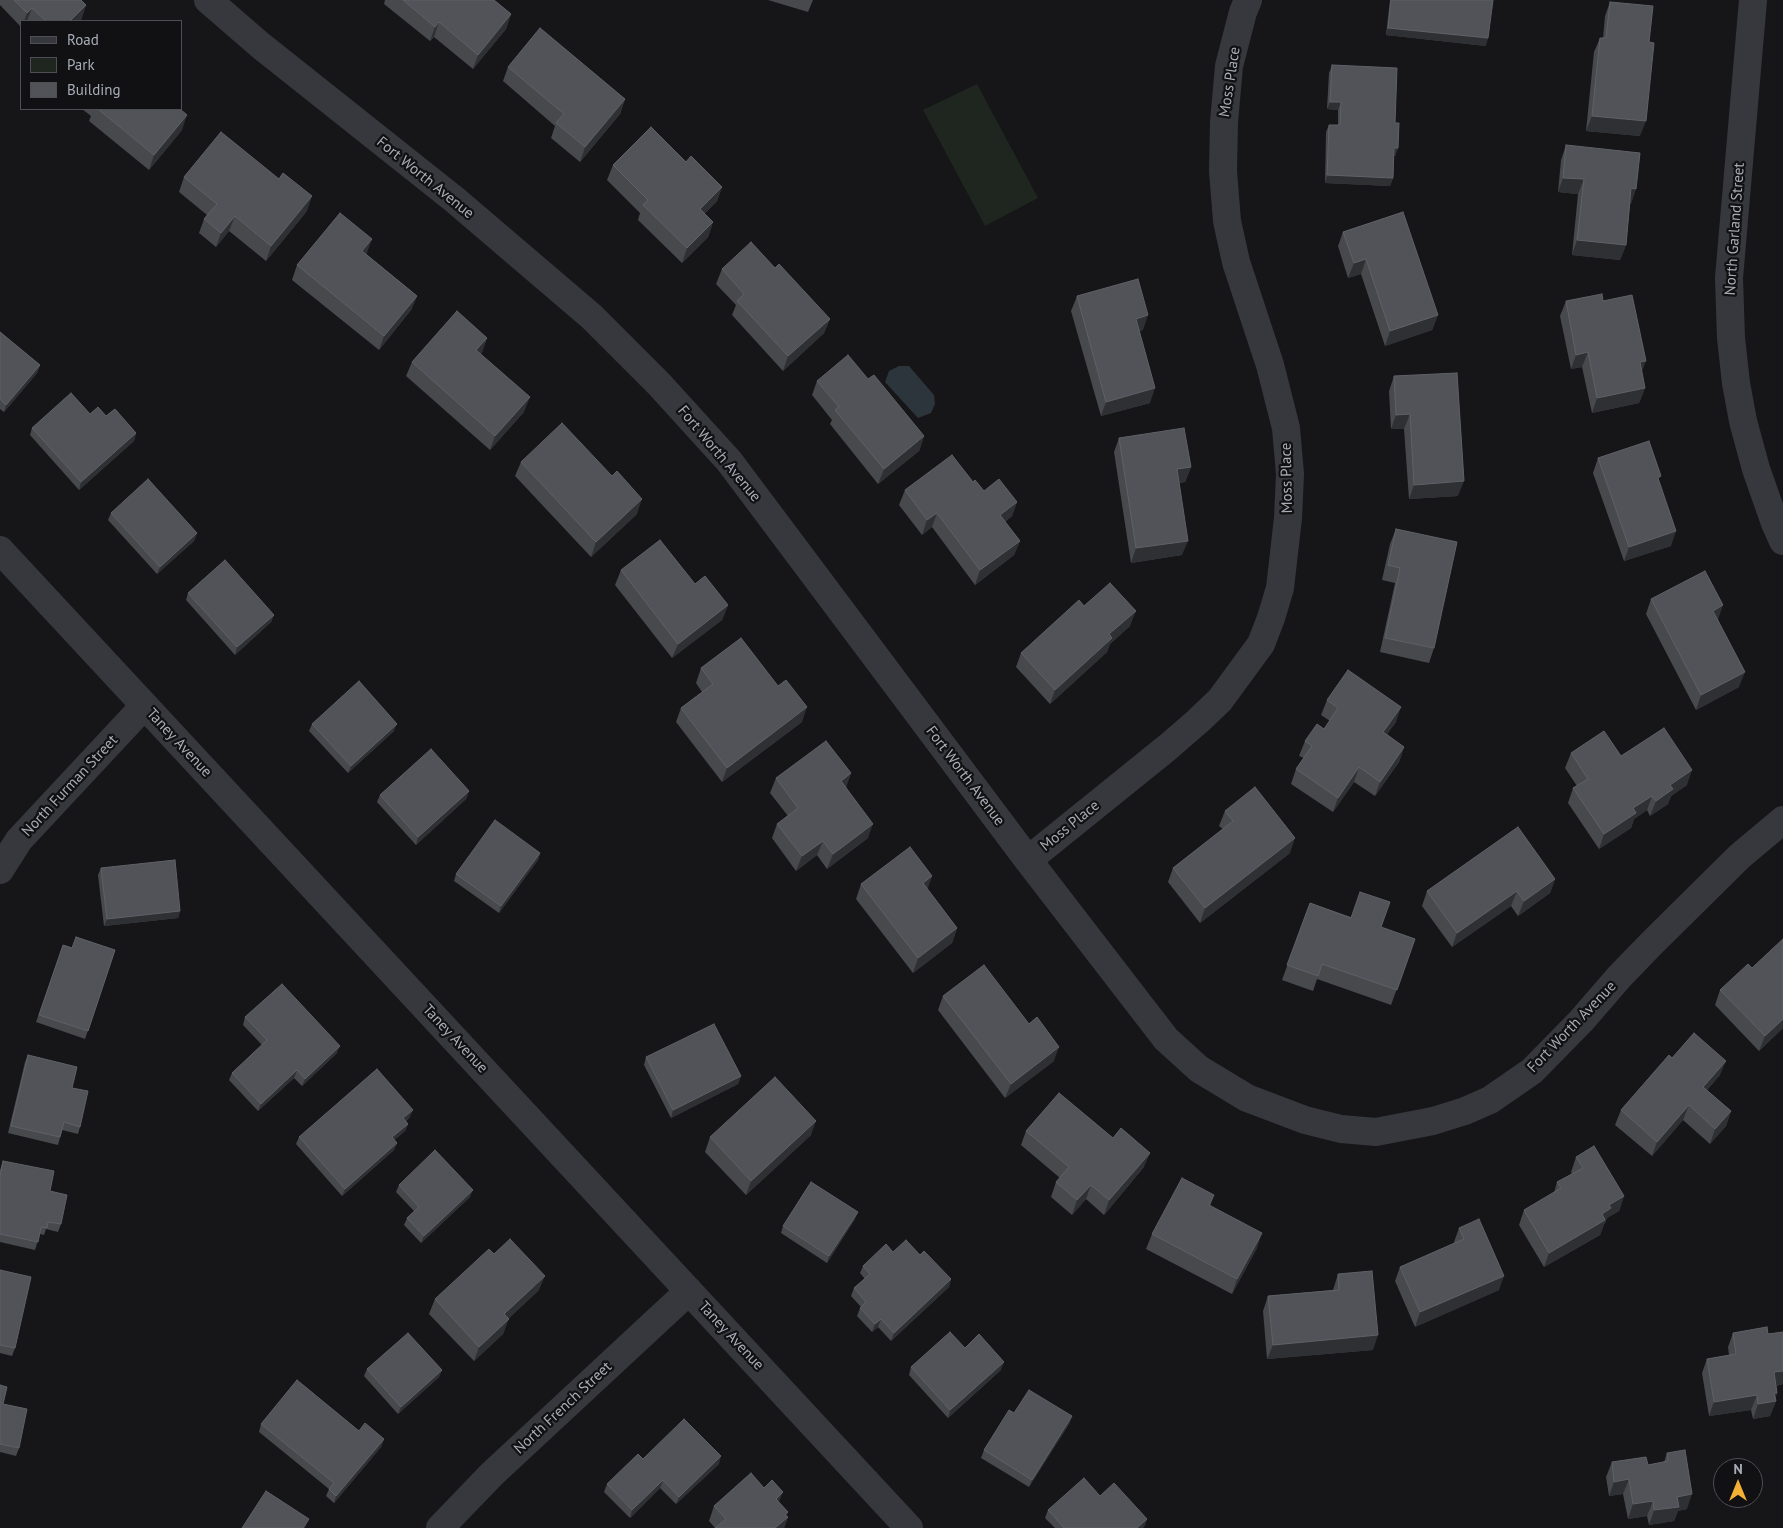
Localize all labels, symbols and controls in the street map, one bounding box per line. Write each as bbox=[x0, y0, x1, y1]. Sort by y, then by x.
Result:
legend bbox=[20, 20, 182, 110]
text: Road bbox=[67, 30, 99, 49]
street label: Moss Place bbox=[1216, 46, 1244, 118]
text: Park bbox=[67, 55, 95, 74]
text: Building bbox=[67, 80, 121, 99]
street label: Fort Worth Avenue bbox=[373, 133, 477, 223]
street label: North Garland Street bbox=[1721, 162, 1749, 296]
street label: Fort Worth Avenue bbox=[674, 402, 764, 506]
street label: Moss Place bbox=[1277, 442, 1297, 514]
street label: Taney Avenue bbox=[143, 705, 215, 781]
street label: Fort Worth Avenue bbox=[922, 723, 1008, 829]
street label: North Furman Street bbox=[18, 732, 122, 840]
street label: Moss Place bbox=[1037, 797, 1103, 855]
street label: Fort Worth Avenue bbox=[1524, 978, 1620, 1076]
street label: Taney Avenue bbox=[419, 1001, 491, 1077]
street label: Taney Avenue bbox=[695, 1298, 767, 1374]
street label: North French Street bbox=[510, 1358, 616, 1458]
north arrow bbox=[1713, 1458, 1763, 1508]
text: N bbox=[1733, 1460, 1743, 1478]

